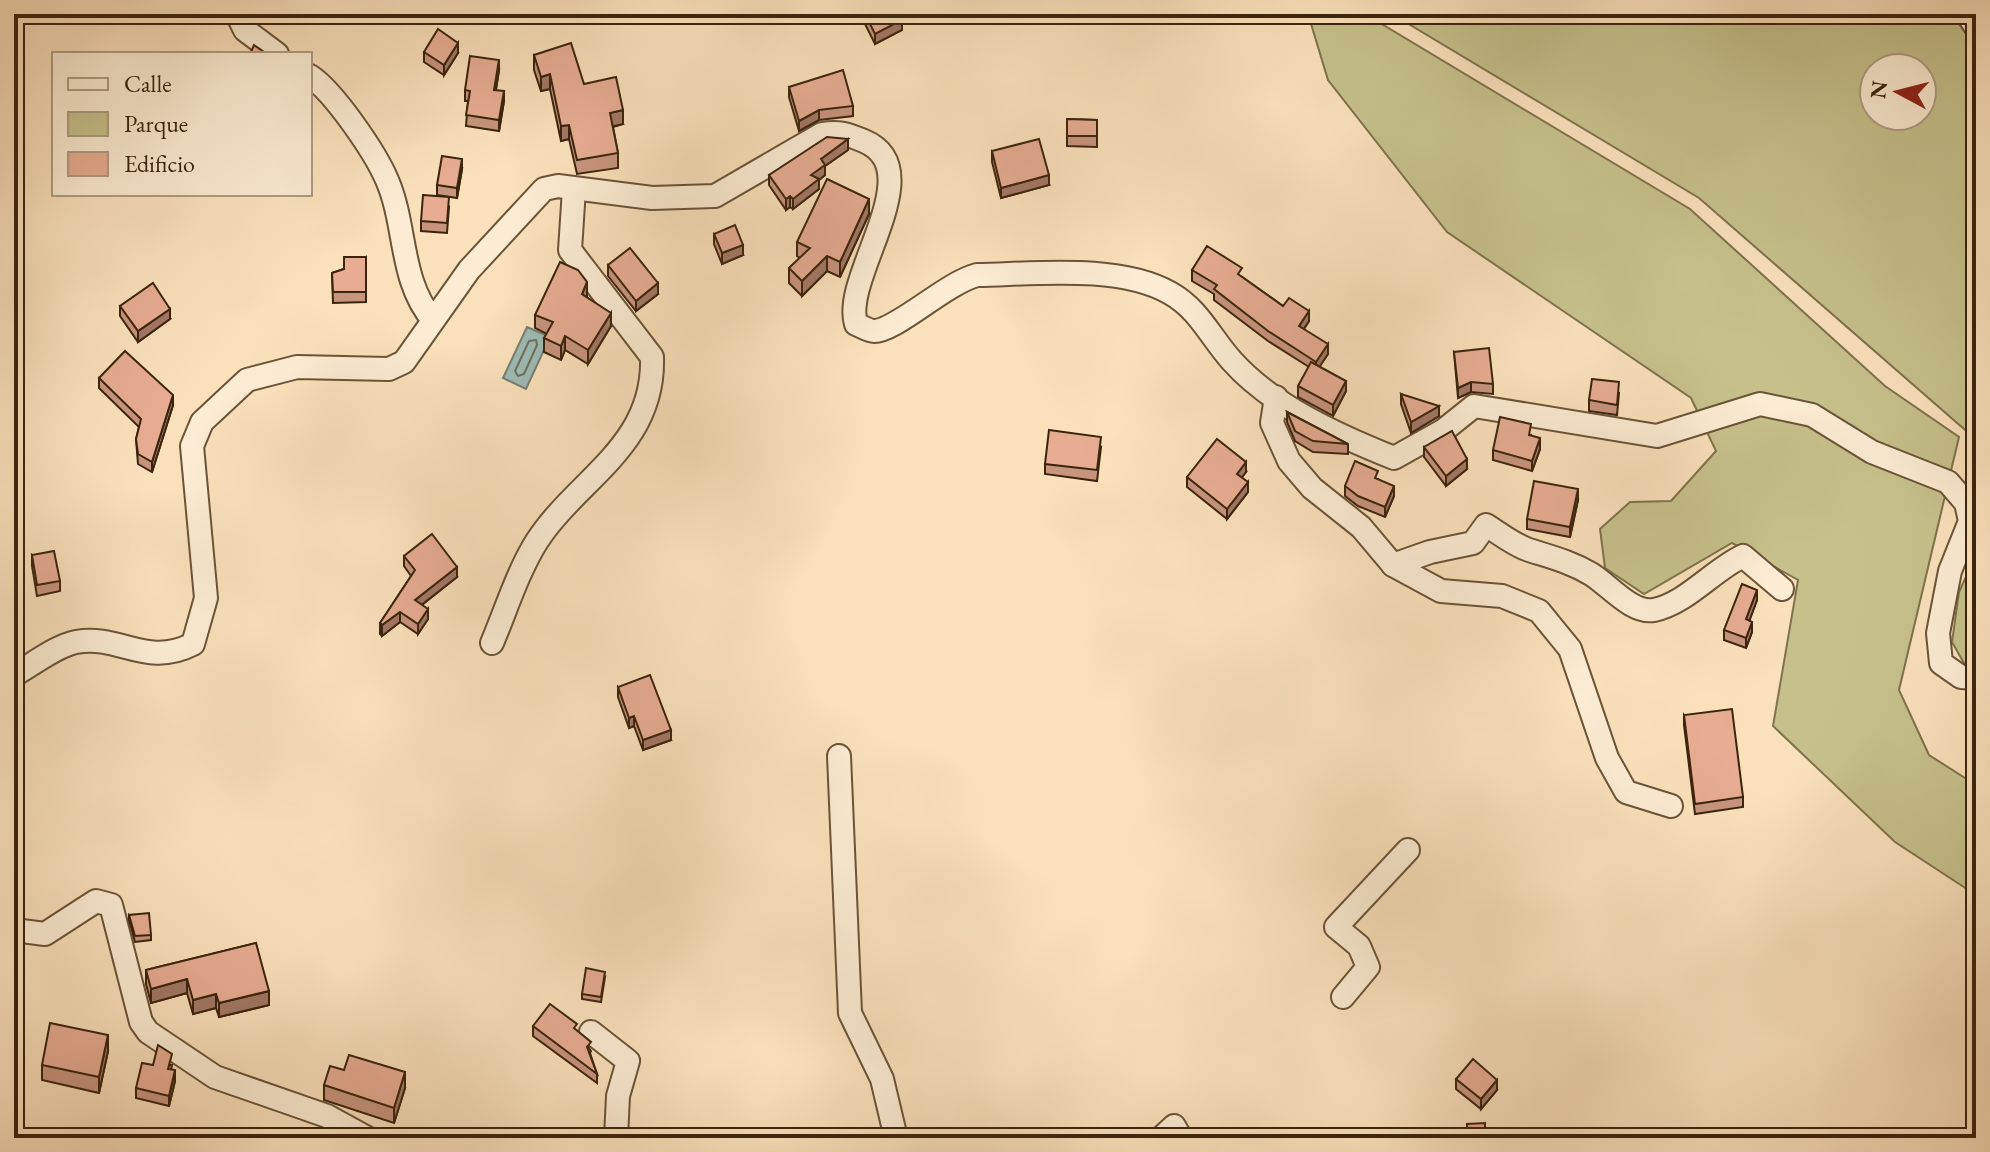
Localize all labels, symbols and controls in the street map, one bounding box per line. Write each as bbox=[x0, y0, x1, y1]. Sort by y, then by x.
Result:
legend bbox=[52, 52, 312, 196]
north arrow bbox=[1858, 52, 1938, 132]
text: Calle bbox=[124, 68, 172, 99]
text: N bbox=[1863, 79, 1894, 100]
text: Parque bbox=[124, 108, 188, 139]
text: Edificio bbox=[124, 148, 195, 179]

